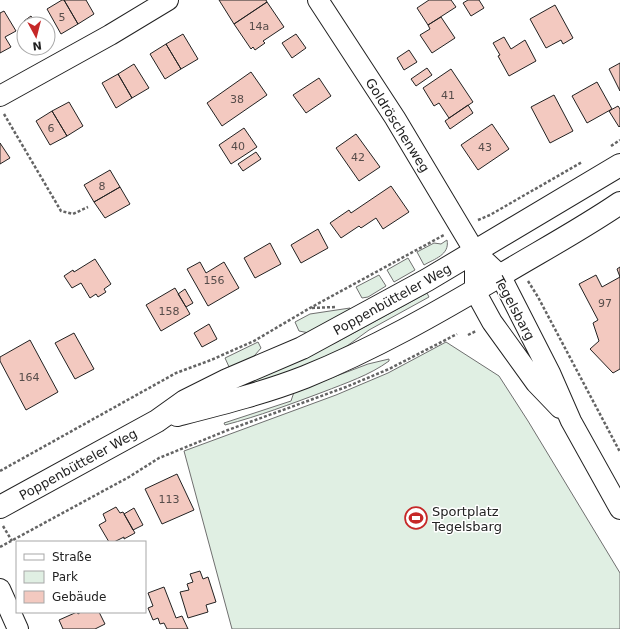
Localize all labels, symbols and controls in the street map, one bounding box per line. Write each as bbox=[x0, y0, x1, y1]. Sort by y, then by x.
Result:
house number: 5 bbox=[59, 11, 66, 24]
north arrow bbox=[16, 16, 56, 56]
house number: 14a bbox=[249, 20, 269, 33]
text: N bbox=[32, 38, 43, 52]
street label: Goldröschenweg bbox=[363, 75, 433, 175]
house number: 41 bbox=[441, 89, 455, 102]
house number: 38 bbox=[230, 93, 244, 106]
house number: 6 bbox=[48, 122, 55, 135]
house number: 40 bbox=[231, 140, 245, 153]
house number: 43 bbox=[478, 141, 492, 154]
house number: 42 bbox=[351, 151, 365, 164]
house number: 8 bbox=[99, 180, 106, 193]
street label: Poppenbütteler Weg bbox=[331, 261, 454, 338]
street label: Tegelsbarg bbox=[491, 273, 538, 343]
house number: 156 bbox=[204, 274, 225, 287]
house number: 97 bbox=[598, 297, 612, 310]
house number: 158 bbox=[159, 305, 180, 318]
house number: 164 bbox=[19, 371, 40, 384]
street label: Poppenbütteler Weg bbox=[17, 426, 140, 503]
house number: 113 bbox=[159, 493, 180, 506]
place label: Sportplatz Tegelsbarg bbox=[431, 504, 502, 534]
sports icon: Sportplatz Tegelsbarg bbox=[403, 505, 429, 531]
legend bbox=[16, 541, 146, 613]
text: Straße bbox=[52, 550, 92, 564]
text: Park bbox=[52, 570, 78, 584]
text: Gebäude bbox=[52, 590, 106, 604]

